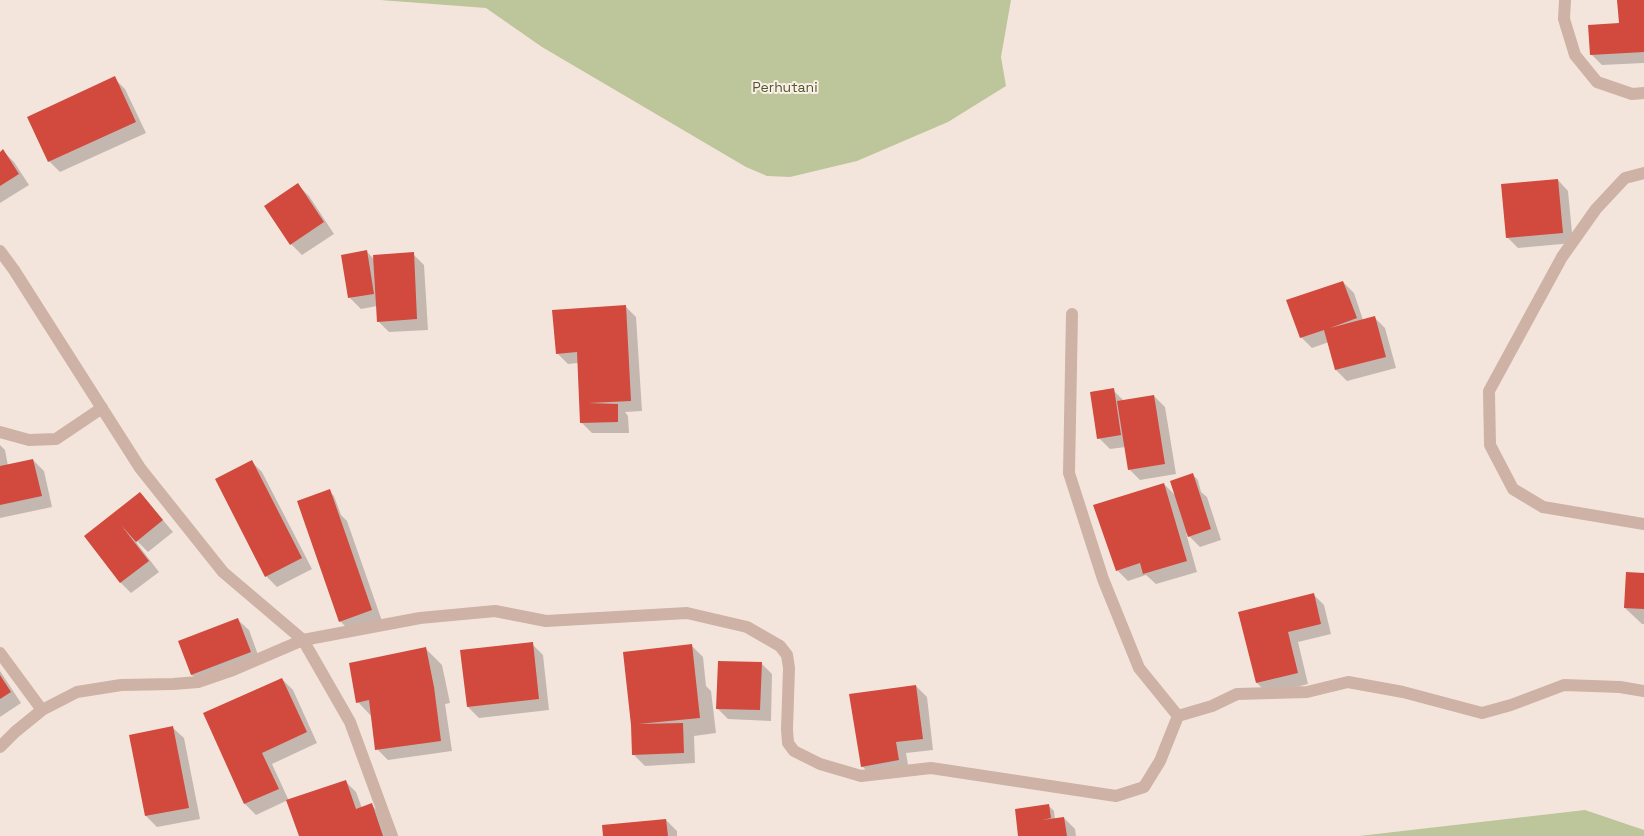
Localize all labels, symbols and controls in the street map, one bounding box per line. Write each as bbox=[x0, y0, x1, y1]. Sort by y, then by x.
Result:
park label: Perhutani bbox=[752, 80, 818, 96]

